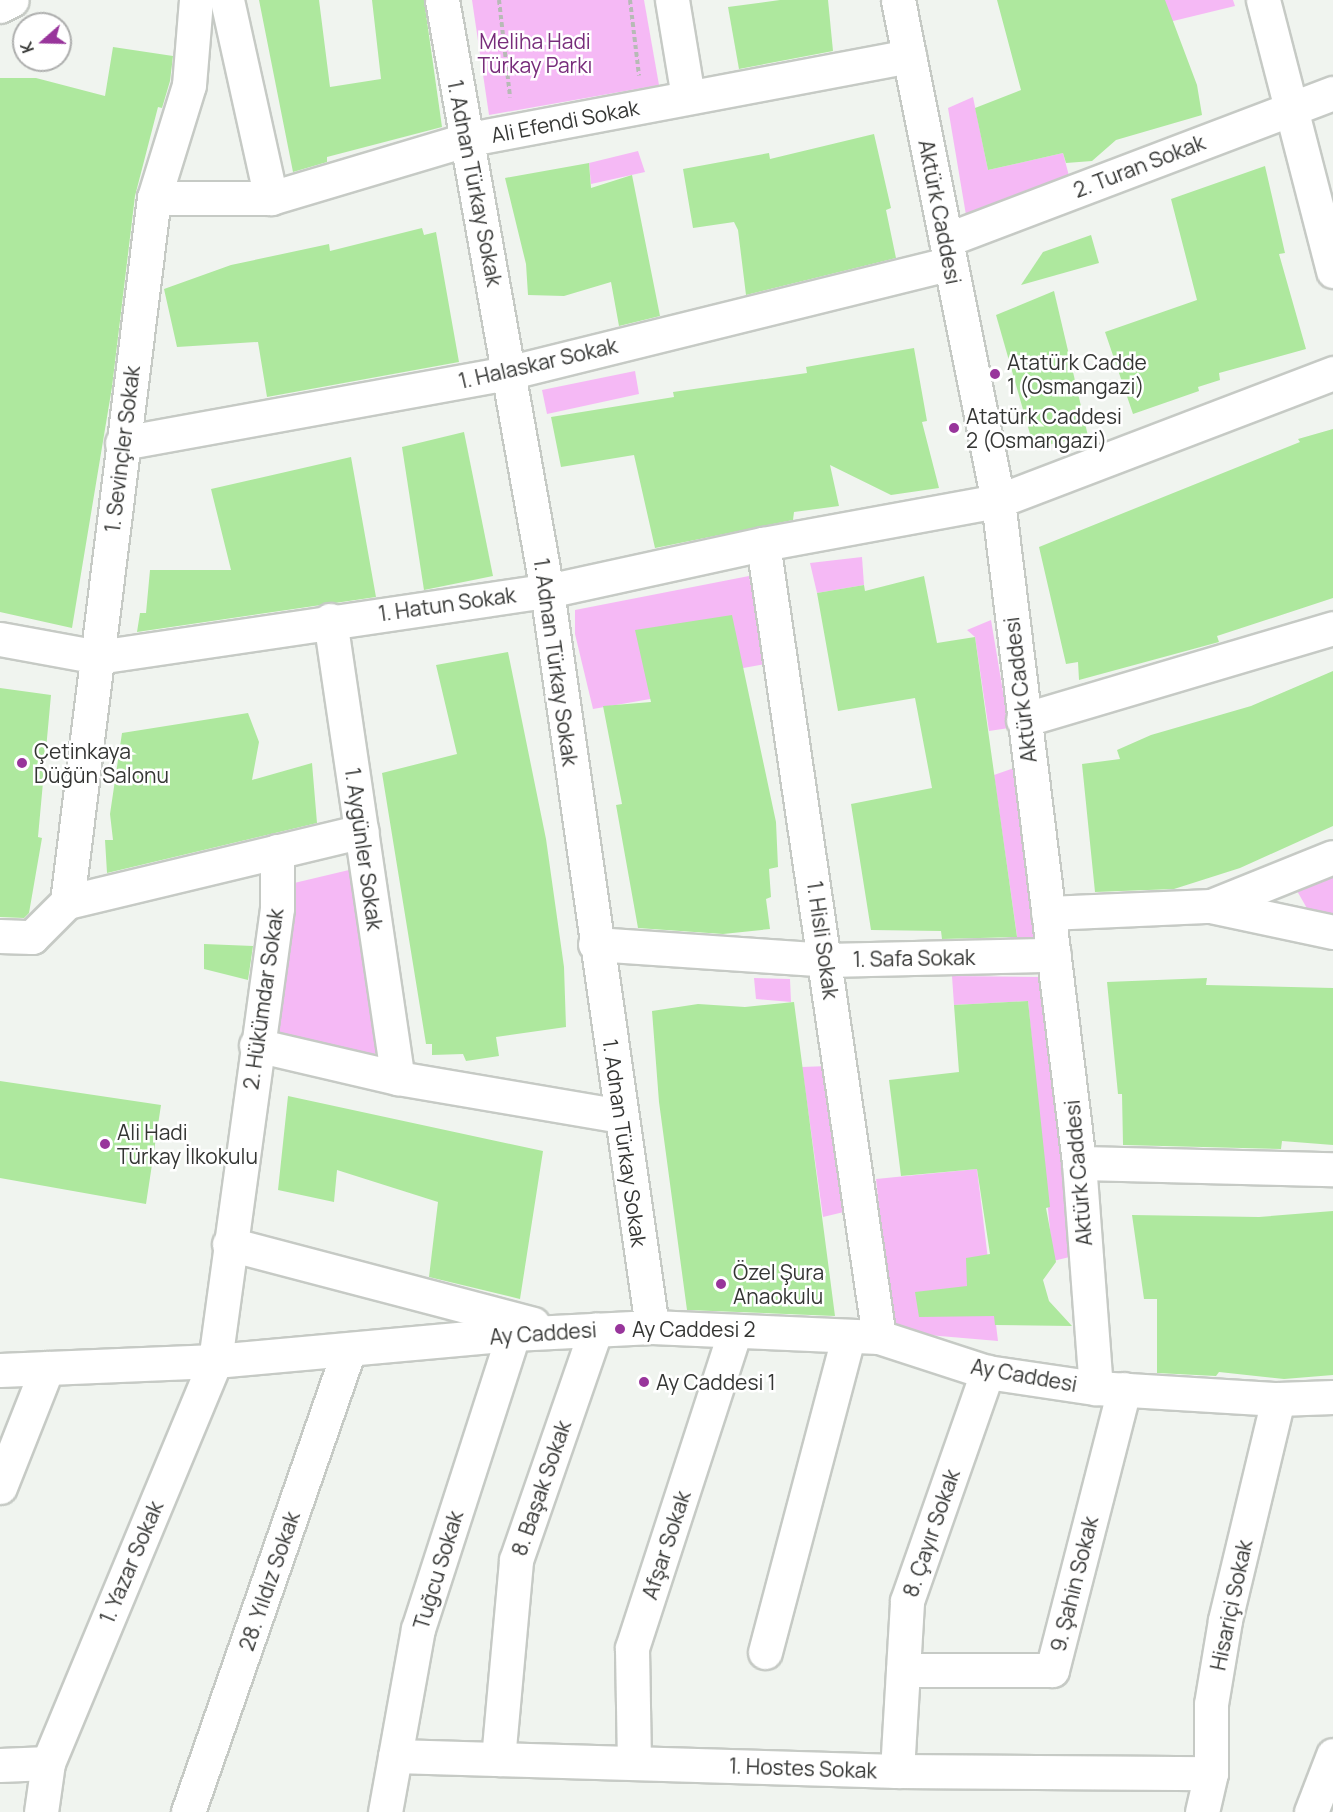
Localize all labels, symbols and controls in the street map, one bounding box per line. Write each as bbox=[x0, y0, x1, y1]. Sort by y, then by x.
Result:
north arrow bbox=[12, 12, 72, 72]
park label: Meliha Hadi Türkay Parkı bbox=[478, 28, 592, 78]
text: K bbox=[15, 39, 39, 56]
street label: 1. Adnan Türkay Sokak bbox=[443, 78, 507, 288]
street label: Ali Efendi Sokak bbox=[489, 94, 641, 148]
street label: 2. Turan Sokak bbox=[1070, 129, 1208, 203]
street label: Aktürk Caddesi bbox=[914, 138, 966, 286]
street label: 1. Halaskar Sokak bbox=[456, 332, 620, 394]
place label: Atatürk Cadde 1 (Osmangazi) bbox=[1007, 349, 1147, 399]
street label: 1. Sevinçler Sokak bbox=[99, 364, 145, 534]
marker: Atatürk Cadde 1 (Osmangazi) bbox=[988, 367, 1002, 381]
place label: Atatürk Caddesi 2 (Osmangazi) bbox=[966, 403, 1122, 453]
marker: Atatürk Caddesi 2 (Osmangazi) bbox=[947, 421, 961, 435]
street label: 1. Adnan Türkay Sokak bbox=[529, 556, 583, 768]
street label: 1. Hatun Sokak bbox=[377, 582, 517, 626]
street label: Aktürk Caddesi bbox=[999, 616, 1041, 764]
place label: Çetinkaya Düğün Salonu bbox=[34, 738, 169, 788]
marker: Çetinkaya Düğün Salonu bbox=[15, 756, 29, 770]
street label: 1. Aygünler Sokak bbox=[340, 766, 388, 932]
street label: 1. Hisli Sokak bbox=[802, 879, 844, 1001]
street label: 2. Hükümdar Sokak bbox=[238, 907, 288, 1091]
street label: 1. Safa Sokak bbox=[853, 944, 975, 972]
street label: 1. Adnan Türkay Sokak bbox=[598, 1037, 652, 1249]
street label: Aktürk Caddesi bbox=[1059, 1099, 1097, 1247]
place label: Ali Hadi Türkay İlkokulu bbox=[117, 1119, 258, 1169]
marker: Ali Hadi Türkay İlkokulu bbox=[98, 1137, 112, 1151]
place label: Özel Şura Anaokulu bbox=[733, 1259, 824, 1309]
marker: Özel Şura Anaokulu bbox=[714, 1277, 728, 1291]
place label: Ay Caddesi 2 bbox=[632, 1316, 755, 1342]
street label: Ay Caddesi bbox=[489, 1317, 597, 1349]
marker: Ay Caddesi 2 bbox=[613, 1322, 627, 1336]
street label: Ay Caddesi bbox=[969, 1353, 1079, 1397]
place label: Ay Caddesi 1 bbox=[656, 1369, 776, 1395]
marker: Ay Caddesi 1 bbox=[637, 1375, 651, 1389]
street label: 8. Başak Sokak bbox=[506, 1417, 576, 1559]
street label: 8. Çayır Sokak bbox=[897, 1466, 965, 1600]
street label: Afşar Sokak bbox=[637, 1488, 695, 1602]
street label: 1. Yazar Sokak bbox=[94, 1497, 168, 1627]
street label: 28. Yıldız Sokak bbox=[233, 1508, 305, 1654]
street label: Tuğcu Sokak bbox=[408, 1508, 468, 1632]
street label: 9. Şahin Sokak bbox=[1045, 1514, 1103, 1654]
street label: Hisariçi Sokak bbox=[1205, 1537, 1257, 1673]
street label: 1. Hostes Sokak bbox=[729, 1753, 877, 1783]

